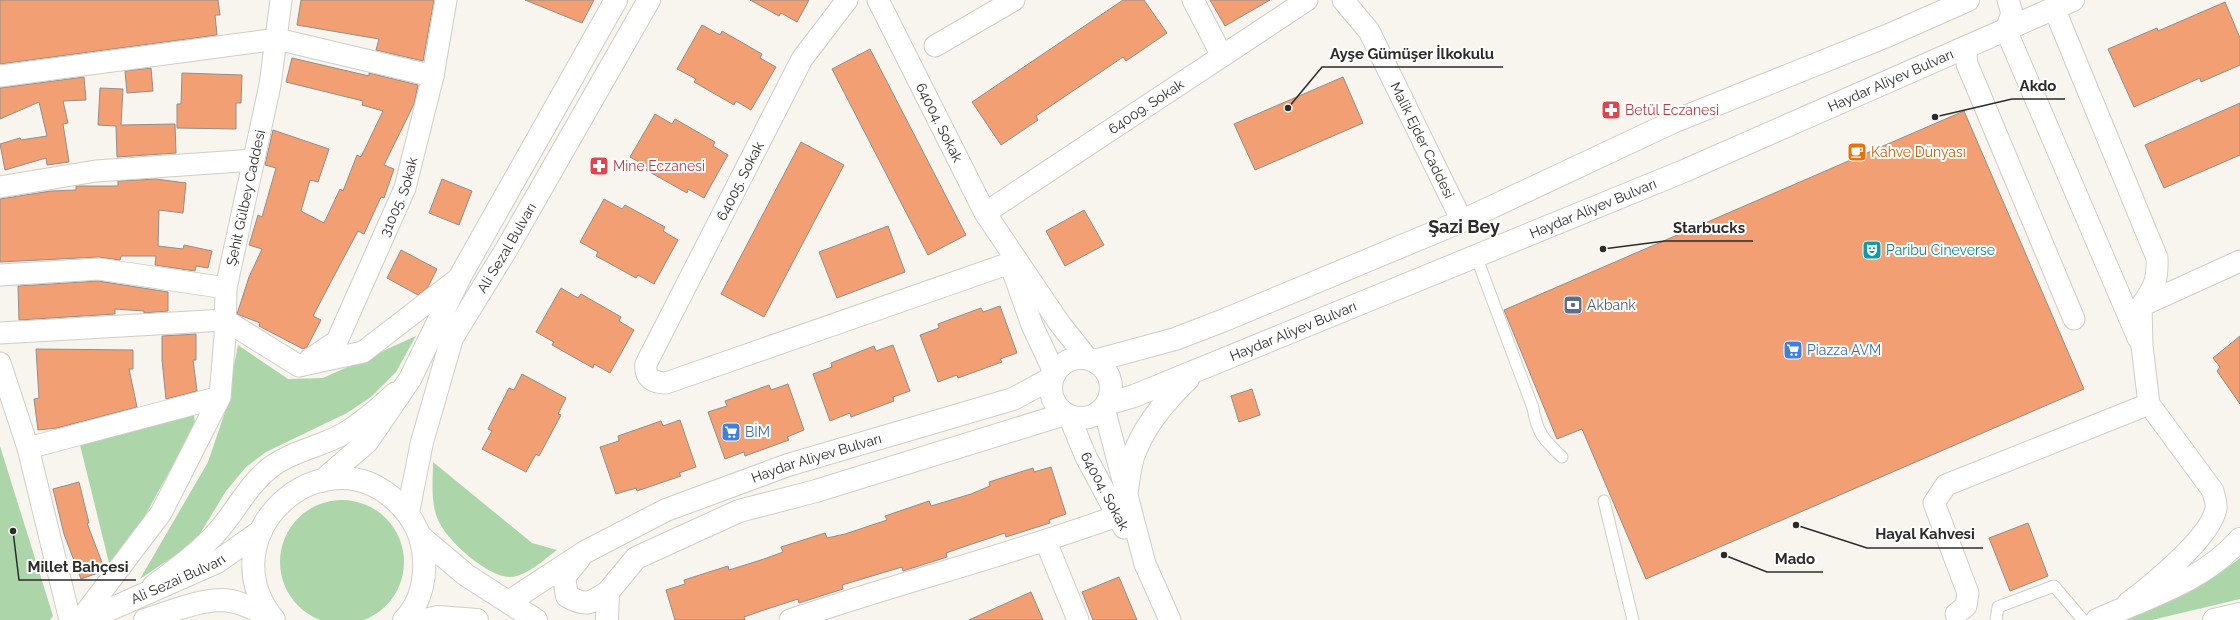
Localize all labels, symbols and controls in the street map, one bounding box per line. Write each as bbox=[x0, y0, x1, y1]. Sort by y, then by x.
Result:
callout: Ayşe Gümüşer İlkokulu bbox=[1322, 40, 1503, 67]
text: Ayşe Gümüşer İlkokulu bbox=[1330, 45, 1494, 63]
street label: Haydar Aliyev Bulvarı bbox=[1825, 46, 1956, 115]
callout: Akdo bbox=[2012, 72, 2065, 99]
street label: 64009. Sokak bbox=[1105, 76, 1187, 137]
text: Akdo bbox=[2020, 77, 2056, 95]
street label: Malik Ejder Caddesi bbox=[1387, 79, 1458, 201]
street label: 64004. Sokak bbox=[913, 80, 966, 165]
pharmacy icon: Betül Eczanesi bbox=[1600, 99, 1622, 121]
place label: Betül Eczanesi bbox=[1625, 102, 1719, 118]
street label: Şehit Gülbey Caddesi bbox=[223, 128, 268, 267]
street label: 64005. Sokak bbox=[713, 138, 767, 223]
cafe icon: Kahve Dünyası bbox=[1846, 141, 1868, 163]
place label: Kahve Dünyası bbox=[1871, 144, 1966, 160]
street label: 31005. Sokak bbox=[376, 155, 421, 239]
pharmacy icon: Mine Eczanesi bbox=[588, 155, 610, 177]
place label: Mine Eczanesi bbox=[613, 158, 705, 174]
street label: Haydar Aliyev Bulvarı bbox=[1527, 175, 1659, 241]
street label: Ali Sezal Bulvarı bbox=[474, 200, 539, 296]
callout: Starbucks bbox=[1665, 214, 1753, 241]
district label: Şazi Bey bbox=[1428, 216, 1500, 237]
text: Starbucks bbox=[1673, 219, 1745, 237]
theatre icon: Paribu Cineverse bbox=[1861, 239, 1883, 261]
place label: Paribu Cineverse bbox=[1886, 242, 1995, 258]
bank icon: Akbank bbox=[1562, 294, 1584, 316]
place label: Akbank bbox=[1587, 297, 1636, 313]
street label: Haydar Aliyev Bulvarı bbox=[1227, 298, 1359, 364]
supermarket icon: Piazza AVM bbox=[1782, 339, 1804, 361]
place label: Piazza AVM bbox=[1807, 342, 1881, 358]
supermarket icon: BİM bbox=[720, 421, 742, 443]
place label: BİM bbox=[745, 422, 770, 440]
street label: Haydar Aliyev Bulvarı bbox=[749, 430, 883, 486]
street label: 64004. Sokak bbox=[1078, 449, 1133, 533]
callout: Hayal Kahvesi bbox=[1867, 521, 1983, 548]
text: Hayal Kahvesi bbox=[1875, 525, 1975, 543]
callout: Mado bbox=[1767, 545, 1823, 572]
text: Mado bbox=[1775, 550, 1815, 568]
street label: Ali Sezai Bulvarı bbox=[128, 551, 228, 607]
callout: Millet Bahçesi bbox=[19, 553, 136, 580]
text: Millet Bahçesi bbox=[27, 558, 129, 576]

